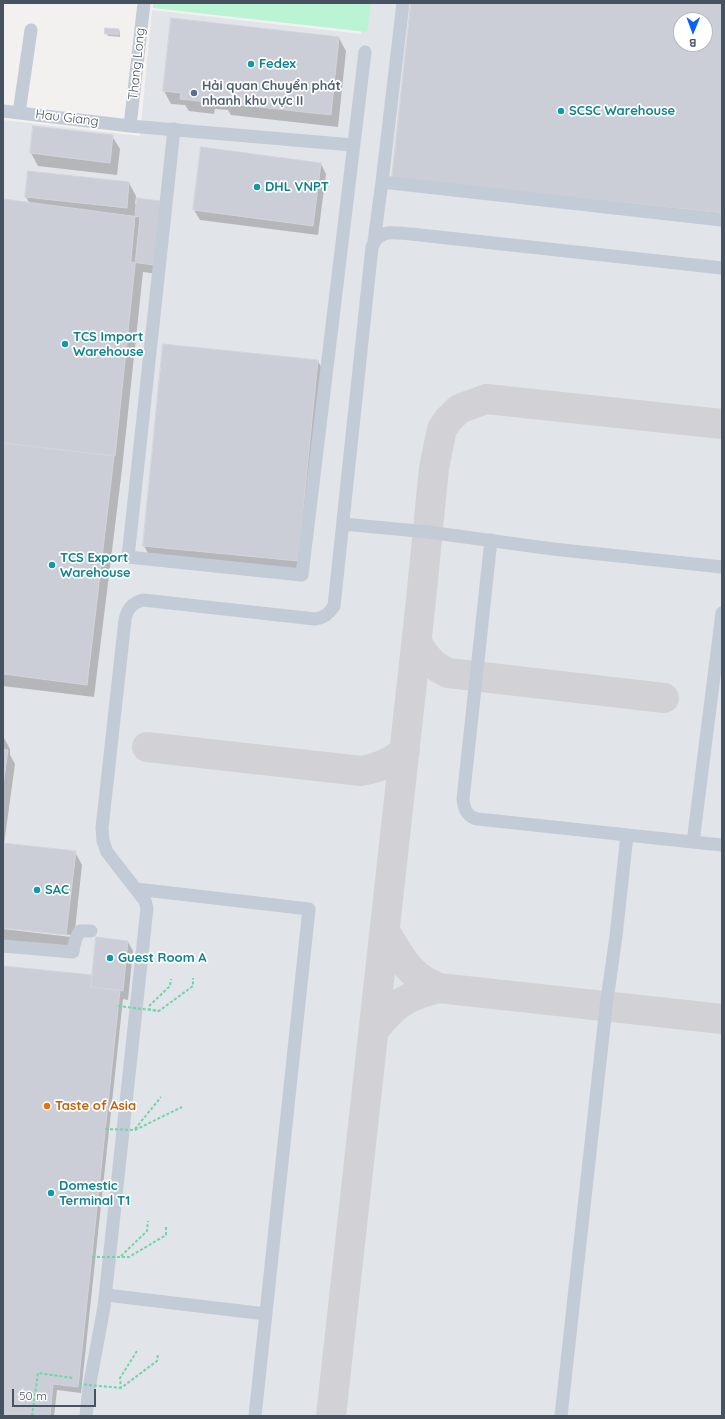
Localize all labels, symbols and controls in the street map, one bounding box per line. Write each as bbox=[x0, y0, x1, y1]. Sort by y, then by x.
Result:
north arrow bbox=[673, 12, 713, 52]
street label: Thang Long bbox=[125, 27, 149, 101]
text: B bbox=[689, 36, 697, 50]
place label: Fedex bbox=[259, 56, 296, 72]
marker: Fedex bbox=[246, 59, 256, 69]
place label: Hải quan Chuyển phát nhanh khu vực II bbox=[202, 78, 341, 109]
marker: Hải quan Chuyển phát nhanh khu vực II bbox=[189, 88, 199, 98]
place label: SCSC Warehouse bbox=[569, 103, 675, 119]
street label: Hau Giang bbox=[35, 106, 99, 130]
marker: SCSC Warehouse bbox=[556, 106, 566, 116]
place label: DHL VNPT bbox=[265, 179, 329, 195]
marker: DHL VNPT bbox=[252, 182, 262, 192]
place label: TCS Import Warehouse bbox=[73, 329, 144, 360]
marker: TCS Import Warehouse bbox=[60, 339, 70, 349]
place label: TCS Export Warehouse bbox=[60, 550, 131, 581]
marker: TCS Export Warehouse bbox=[47, 560, 57, 570]
place label: SAC bbox=[45, 882, 69, 898]
marker: SAC bbox=[32, 885, 42, 895]
place label: Guest Room A bbox=[118, 950, 207, 966]
marker: Guest Room A bbox=[105, 953, 115, 963]
place label: Taste of Asia bbox=[55, 1098, 136, 1114]
marker: Taste of Asia bbox=[42, 1101, 52, 1111]
place label: Domestic Terminal T1 bbox=[59, 1178, 130, 1209]
marker: Domestic Terminal T1 bbox=[46, 1188, 56, 1198]
scale bar bbox=[14, 1381, 98, 1407]
text: 50 m bbox=[19, 1388, 47, 1403]

